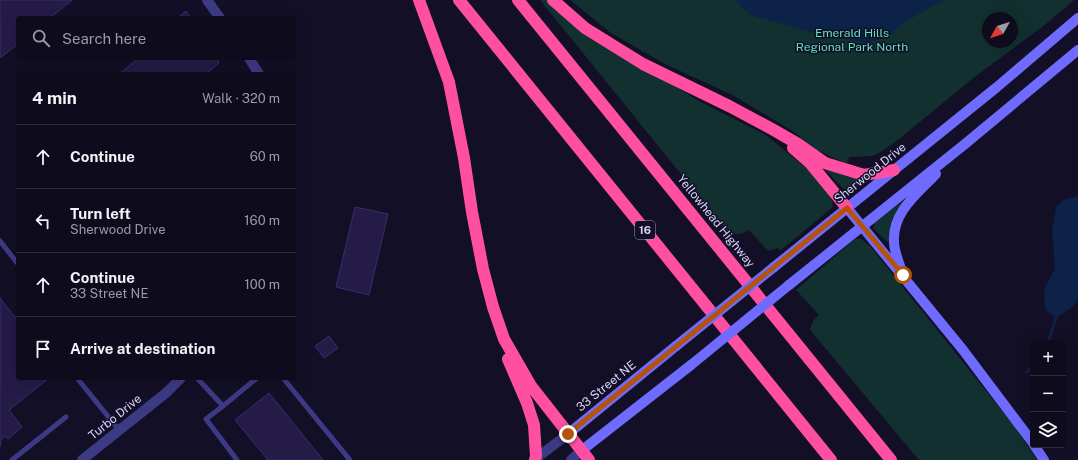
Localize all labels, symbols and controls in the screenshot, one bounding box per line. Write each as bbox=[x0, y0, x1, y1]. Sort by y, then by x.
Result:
north arrow bbox=[982, 12, 1018, 48]
search box bbox=[16, 16, 296, 60]
park label: Emerald Hills Regional Park North bbox=[796, 26, 908, 54]
icon: search bbox=[30, 27, 52, 49]
text: Search here bbox=[62, 30, 146, 47]
text: 4 min bbox=[32, 88, 77, 108]
text: Walk · 320 m bbox=[202, 91, 280, 106]
street label: Sherwood Drive bbox=[831, 140, 909, 206]
icon: ahead bbox=[32, 146, 54, 168]
text: Continue bbox=[70, 148, 135, 165]
text: 60 m bbox=[250, 149, 280, 164]
street label: Yellowhead Highway bbox=[674, 172, 758, 271]
text: Turn left bbox=[70, 205, 131, 222]
icon: left bbox=[32, 210, 54, 232]
text: 160 m bbox=[244, 213, 280, 228]
road number: 16 bbox=[635, 221, 655, 239]
text: Sherwood Drive bbox=[70, 222, 166, 237]
route start bbox=[894, 266, 912, 284]
text: Continue bbox=[70, 269, 135, 286]
icon: ahead bbox=[32, 274, 54, 296]
text: 100 m bbox=[244, 277, 280, 292]
text: 33 Street NE bbox=[70, 286, 148, 301]
icon: arrive bbox=[32, 338, 54, 360]
text: Arrive at destination bbox=[70, 340, 215, 357]
map controls bbox=[1030, 340, 1066, 448]
button: + bbox=[1030, 340, 1066, 376]
street label: 33 Street NE bbox=[573, 358, 639, 414]
button: − bbox=[1030, 376, 1066, 412]
street label: Turbo Drive bbox=[86, 391, 144, 442]
button: layers bbox=[1030, 412, 1066, 448]
route end bbox=[559, 425, 577, 443]

